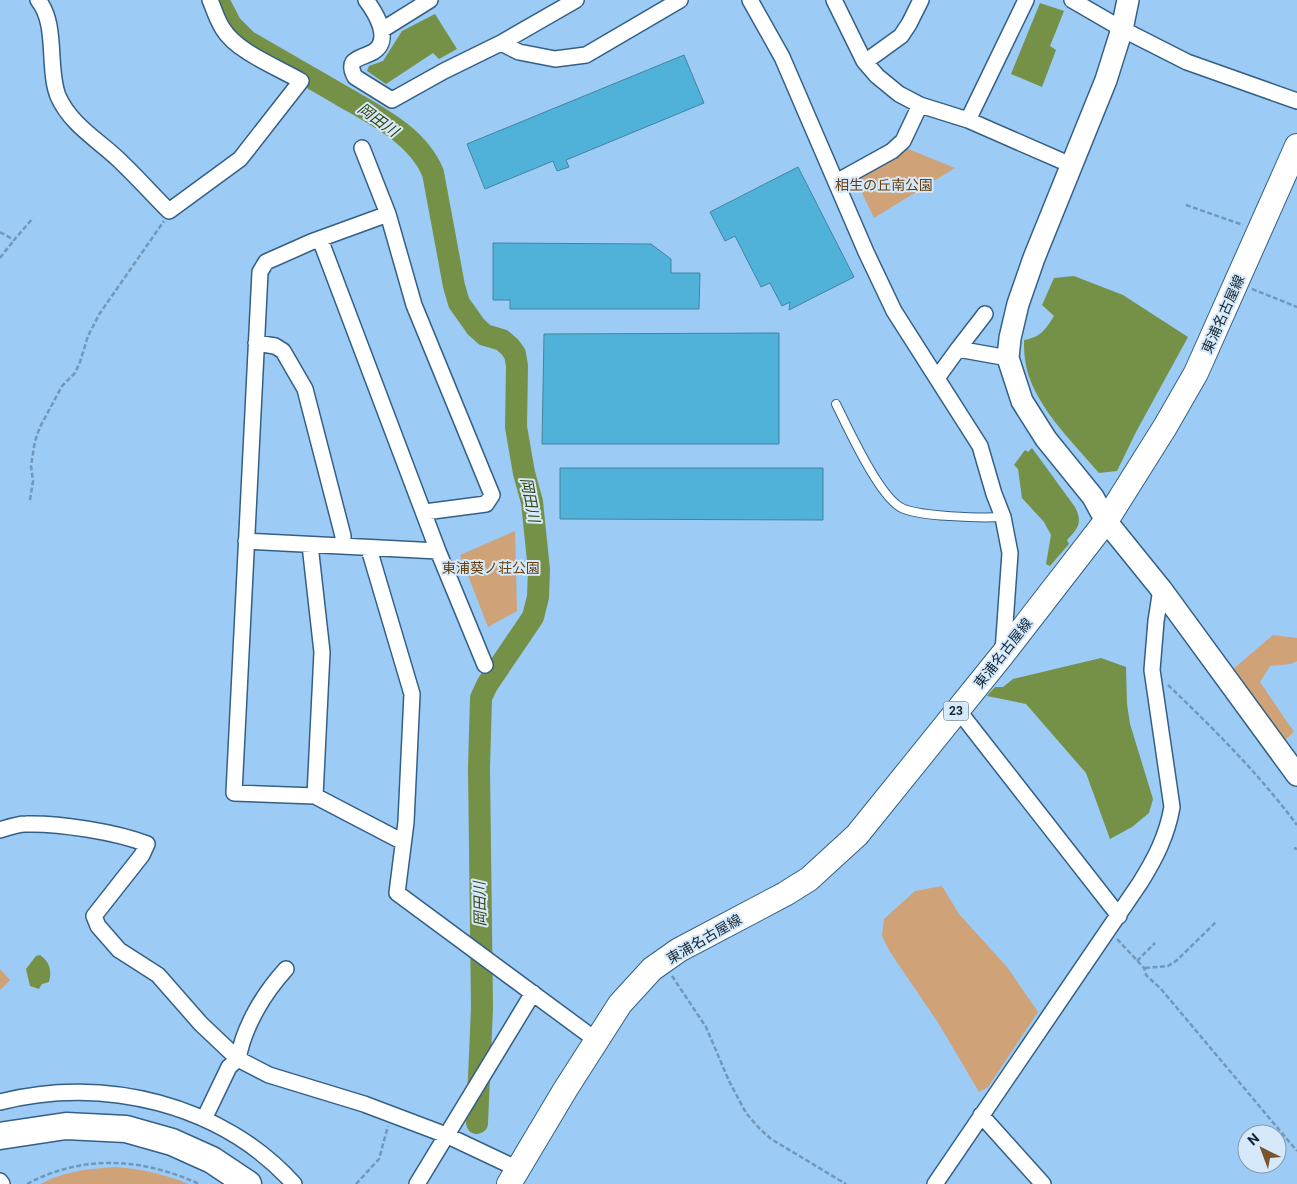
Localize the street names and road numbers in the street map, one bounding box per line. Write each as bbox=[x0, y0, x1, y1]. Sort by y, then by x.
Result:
street label: 東浦名古屋線 bbox=[1199, 272, 1247, 356]
street label: 東浦名古屋線 bbox=[971, 615, 1035, 691]
road number: 23 bbox=[944, 701, 968, 720]
street label: 東浦名古屋線 bbox=[664, 911, 744, 967]

